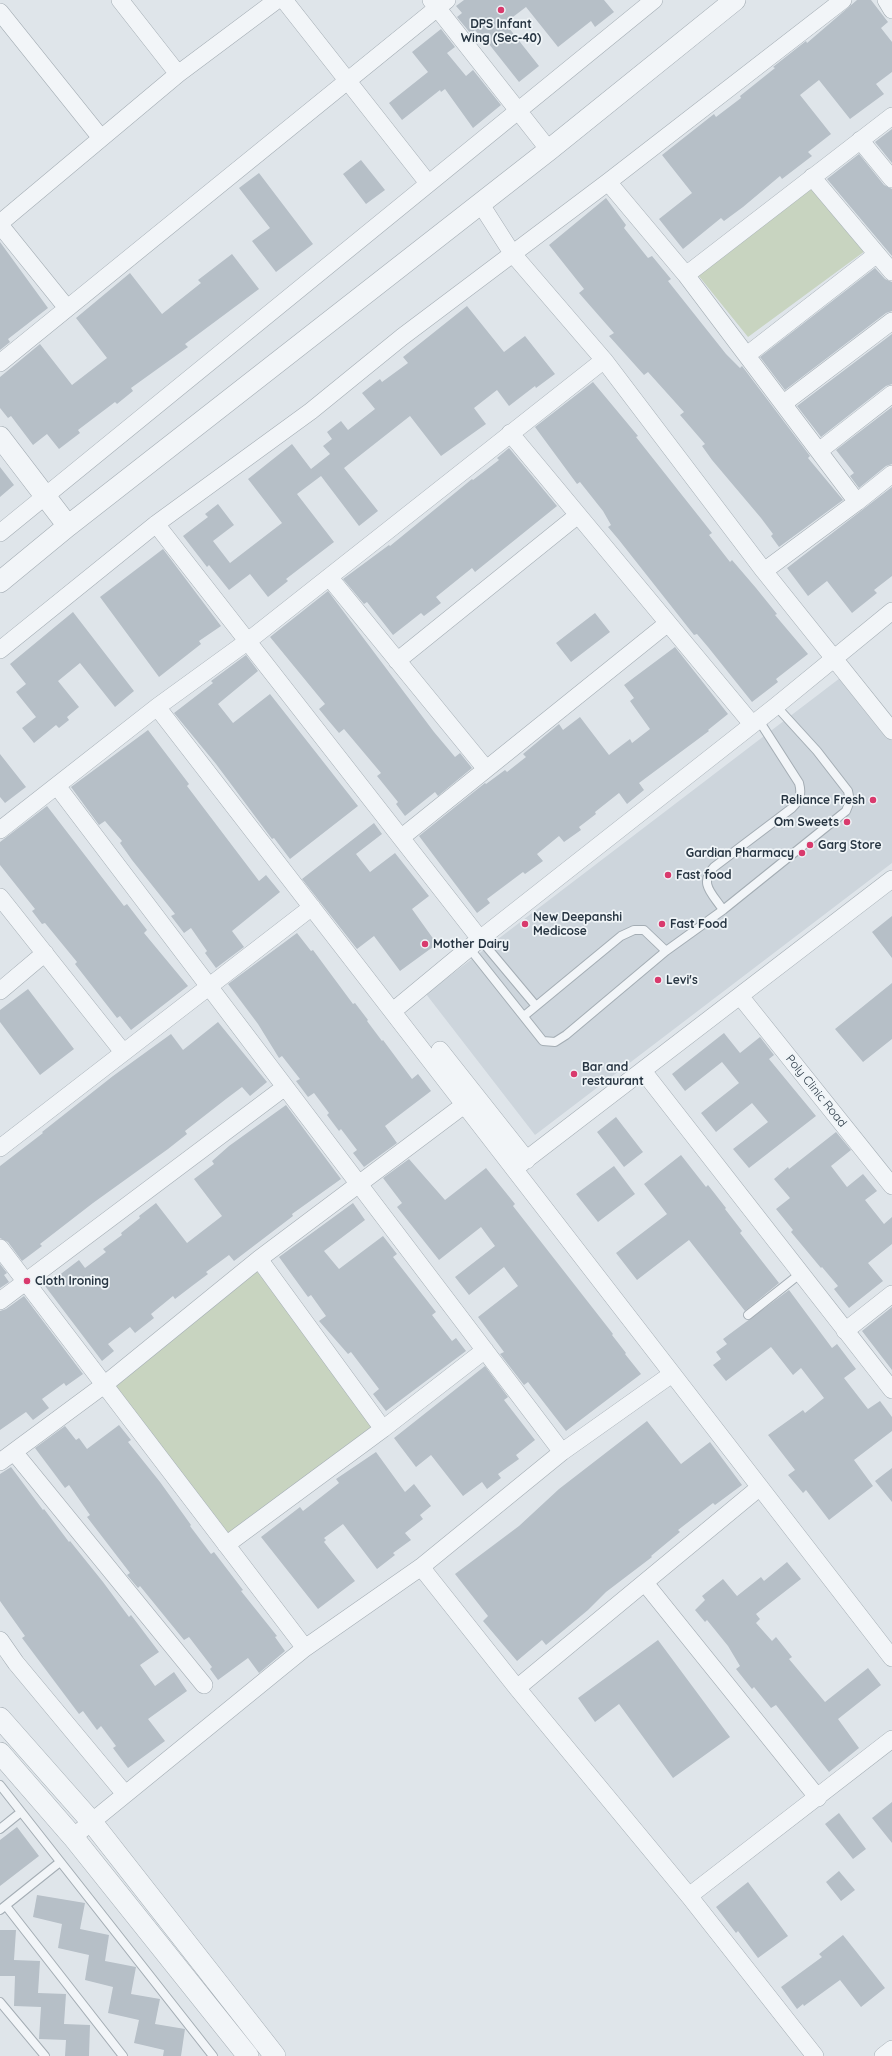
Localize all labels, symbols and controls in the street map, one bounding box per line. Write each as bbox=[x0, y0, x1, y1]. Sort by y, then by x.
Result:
marker: DPS Infant Wing (Sec-40) bbox=[496, 5, 506, 15]
place label: DPS Infant Wing (Sec-40) bbox=[461, 17, 541, 45]
place label: Reliance Fresh bbox=[781, 793, 865, 807]
marker: Reliance Fresh bbox=[868, 795, 878, 805]
place label: Om Sweets bbox=[774, 815, 839, 829]
marker: Om Sweets bbox=[842, 817, 852, 827]
place label: Garg Store bbox=[818, 838, 882, 852]
marker: Garg Store bbox=[805, 840, 815, 850]
place label: Gardian Pharmacy bbox=[686, 846, 794, 860]
marker: Gardian Pharmacy bbox=[797, 848, 807, 858]
place label: Fast food bbox=[676, 868, 731, 882]
marker: Fast food bbox=[663, 870, 673, 880]
place label: New Deepanshi Medicose bbox=[533, 910, 622, 938]
place label: Fast Food bbox=[670, 917, 727, 931]
marker: New Deepanshi Medicose bbox=[520, 919, 530, 929]
marker: Fast Food bbox=[657, 919, 667, 929]
place label: Mother Dairy bbox=[433, 937, 509, 951]
marker: Mother Dairy bbox=[420, 939, 430, 949]
place label: Levi's bbox=[666, 973, 698, 987]
marker: Levi's bbox=[653, 975, 663, 985]
street label: Poly Clinic Road bbox=[782, 1052, 850, 1130]
place label: Bar and restaurant bbox=[582, 1060, 644, 1088]
marker: Bar and restaurant bbox=[569, 1069, 579, 1079]
place label: Cloth Ironing bbox=[35, 1274, 109, 1288]
marker: Cloth Ironing bbox=[22, 1276, 32, 1286]

